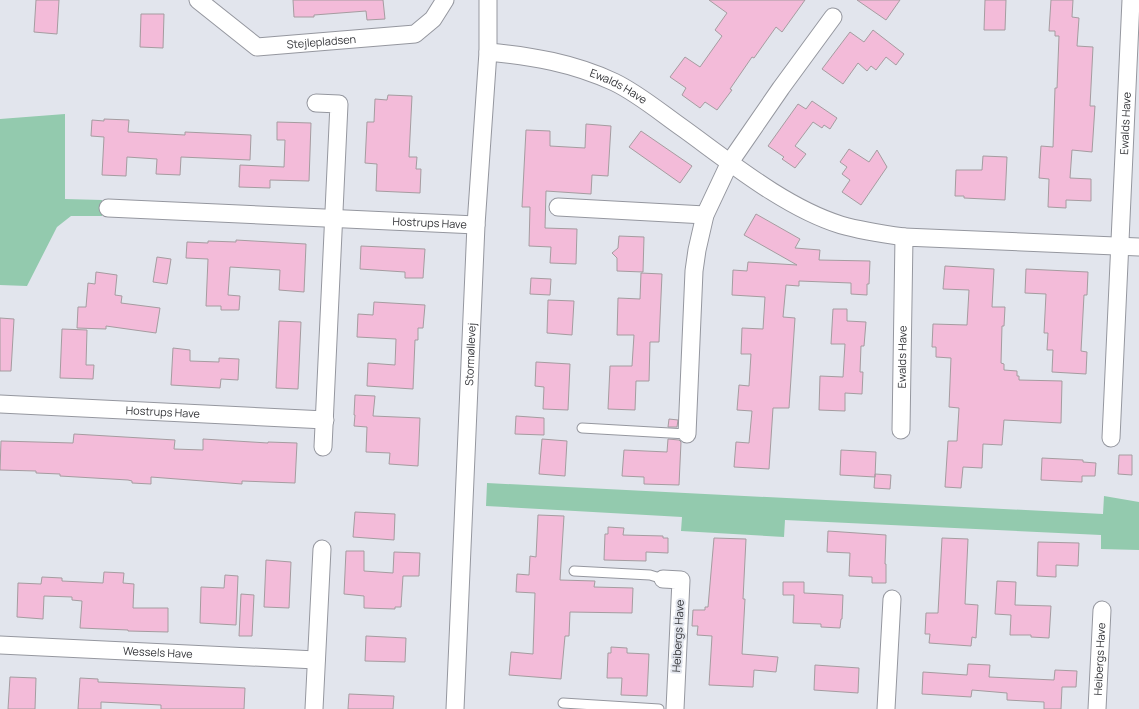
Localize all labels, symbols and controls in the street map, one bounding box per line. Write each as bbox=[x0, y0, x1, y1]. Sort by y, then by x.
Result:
street label: Stejlepladsen bbox=[286, 31, 356, 52]
street label: Ewalds Have bbox=[588, 65, 651, 107]
street label: Ewalds Have bbox=[1116, 91, 1134, 155]
street label: Hostrups Have bbox=[392, 213, 468, 232]
street label: Stormøllevej bbox=[461, 322, 479, 386]
street label: Ewalds Have bbox=[894, 325, 910, 389]
street label: Hostrups Have bbox=[125, 402, 201, 421]
street label: Heibergs Have bbox=[668, 599, 687, 673]
street label: Heibergs Have bbox=[1090, 622, 1108, 696]
street label: Wessels Have bbox=[123, 643, 194, 661]

